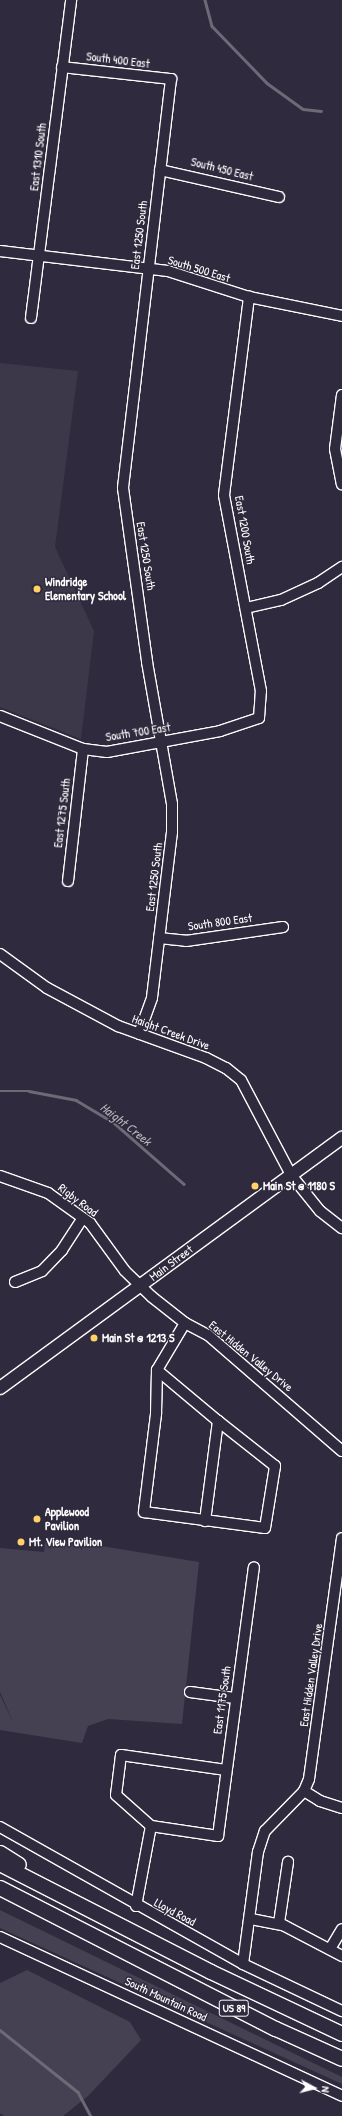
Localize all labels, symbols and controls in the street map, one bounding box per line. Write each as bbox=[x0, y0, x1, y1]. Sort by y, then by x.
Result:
street label: South 400 East bbox=[85, 49, 151, 71]
street label: East 1310 South bbox=[27, 122, 49, 192]
street label: South 450 East bbox=[189, 154, 255, 184]
street label: East 1250 South bbox=[128, 200, 150, 270]
street label: South 500 East bbox=[166, 253, 232, 285]
street label: East 1200 South bbox=[232, 495, 258, 565]
street label: East 1250 South bbox=[133, 521, 159, 591]
place label: Windridge Elementary School bbox=[45, 575, 126, 603]
marker: Windridge Elementary School bbox=[32, 584, 42, 594]
street label: South 700 East bbox=[105, 720, 171, 744]
street label: East 1275 South bbox=[51, 778, 73, 848]
street label: East 1250 South bbox=[143, 842, 165, 912]
street label: South 800 East bbox=[187, 910, 253, 934]
street label: Haight Creek Drive bbox=[130, 1011, 212, 1053]
water label: Haight Creek bbox=[97, 1099, 155, 1149]
place label: Main St @ 1180 S bbox=[263, 1179, 335, 1193]
street label: Rigby Road bbox=[55, 1180, 101, 1220]
marker: Main St @ 1180 S bbox=[250, 1181, 260, 1191]
street label: Main Street bbox=[146, 1242, 196, 1284]
street label: East Hidden Valley Drive bbox=[206, 1318, 296, 1394]
place label: Main St @ 1213 S bbox=[102, 1331, 174, 1345]
marker: Main St @ 1213 S bbox=[89, 1333, 99, 1343]
place label: Applewood Pavilion bbox=[45, 1505, 89, 1533]
marker: Applewood Pavilion bbox=[32, 1514, 42, 1524]
place label: Mt. View Pavilion bbox=[29, 1535, 102, 1549]
marker: Mt. View Pavilion bbox=[16, 1537, 26, 1547]
street label: East Hidden Valley Drive bbox=[297, 1623, 325, 1727]
street label: East 1175 South bbox=[210, 1665, 234, 1735]
street label: Lloyd Road bbox=[152, 1895, 198, 1929]
street label: South Mountain Road bbox=[123, 1974, 209, 2024]
road number: US 89 bbox=[218, 1999, 250, 2017]
north arrow bbox=[294, 2068, 334, 2108]
text: N bbox=[319, 2086, 333, 2093]

